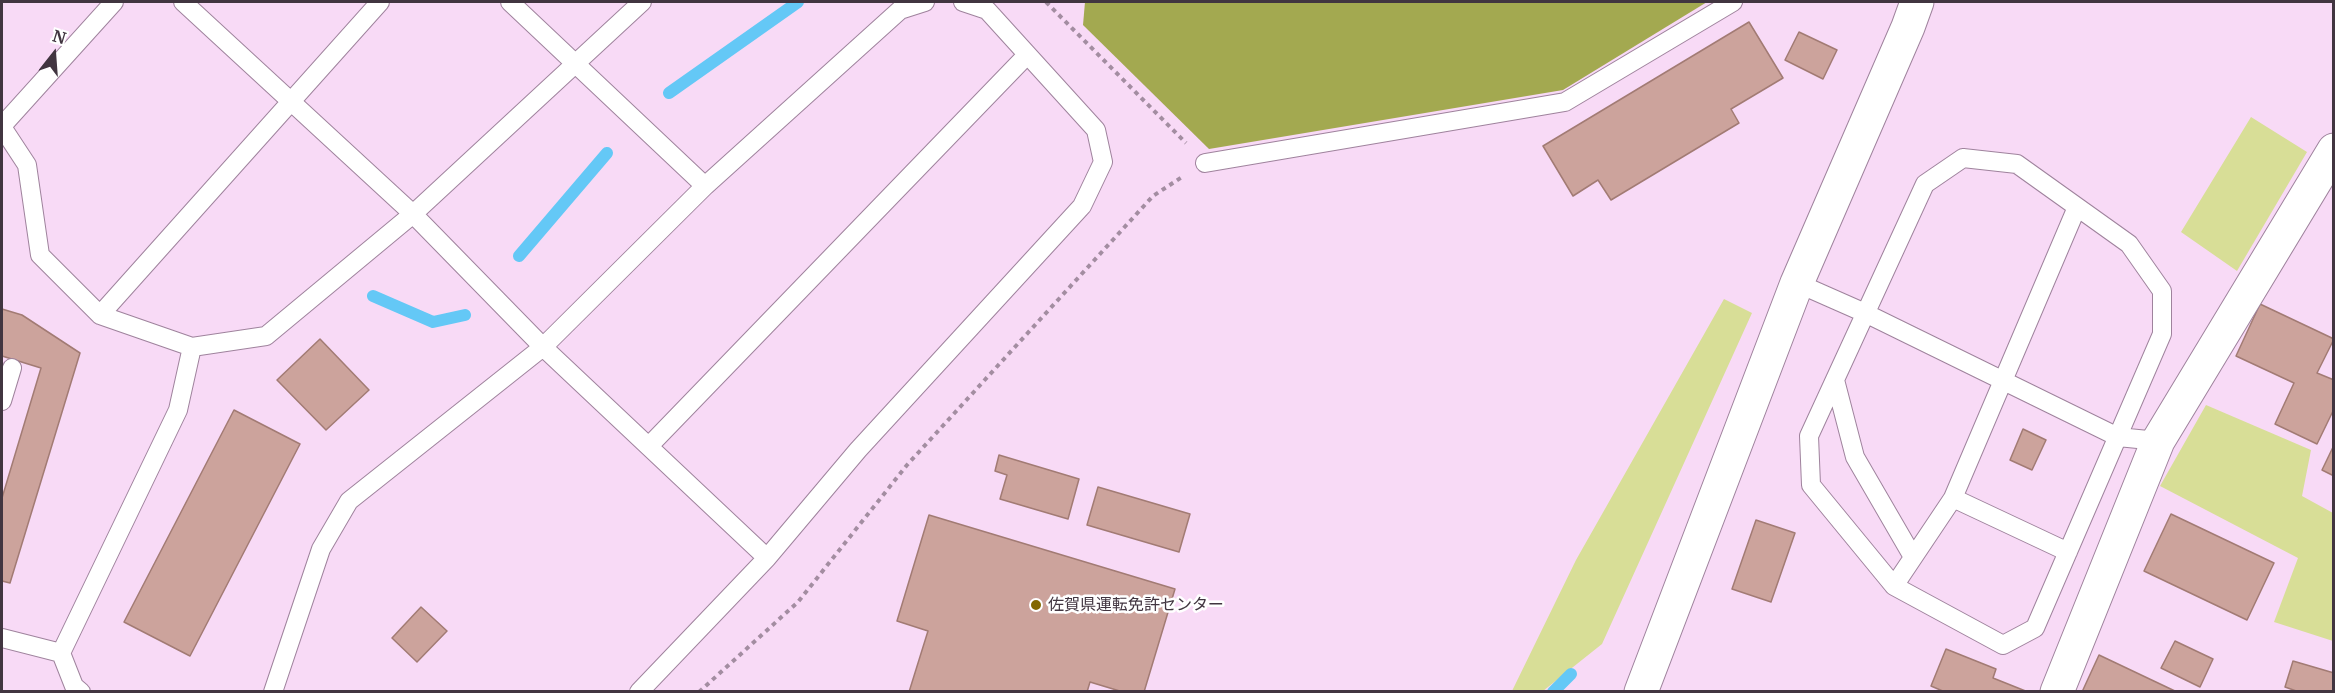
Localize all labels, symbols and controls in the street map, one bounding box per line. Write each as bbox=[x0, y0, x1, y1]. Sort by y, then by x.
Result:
north arrow bbox=[24, 24, 84, 84]
text: N bbox=[50, 25, 68, 48]
place label: 佐賀県運転免許センター bbox=[1048, 595, 1224, 615]
marker: 佐賀県運転免許センター bbox=[1029, 598, 1043, 612]

